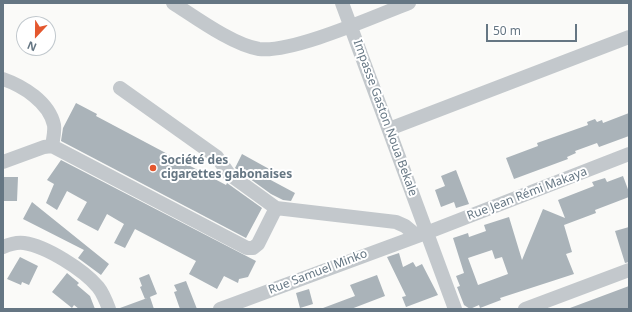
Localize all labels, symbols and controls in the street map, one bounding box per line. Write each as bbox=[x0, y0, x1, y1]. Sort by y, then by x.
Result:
north arrow bbox=[16, 16, 56, 56]
scale bar bbox=[488, 16, 579, 42]
text: 50 m bbox=[493, 22, 521, 39]
text: N bbox=[25, 38, 39, 55]
street label: Impasse Gaston Noua Bekale bbox=[350, 38, 420, 198]
place label: Société des cigarettes gabonaises bbox=[161, 154, 292, 182]
marker: Société des cigarettes gabonaises bbox=[148, 163, 158, 173]
street label: Rue Jean Rémi Makaya bbox=[465, 164, 589, 224]
street label: Rue Samuel Minko bbox=[267, 247, 369, 297]

